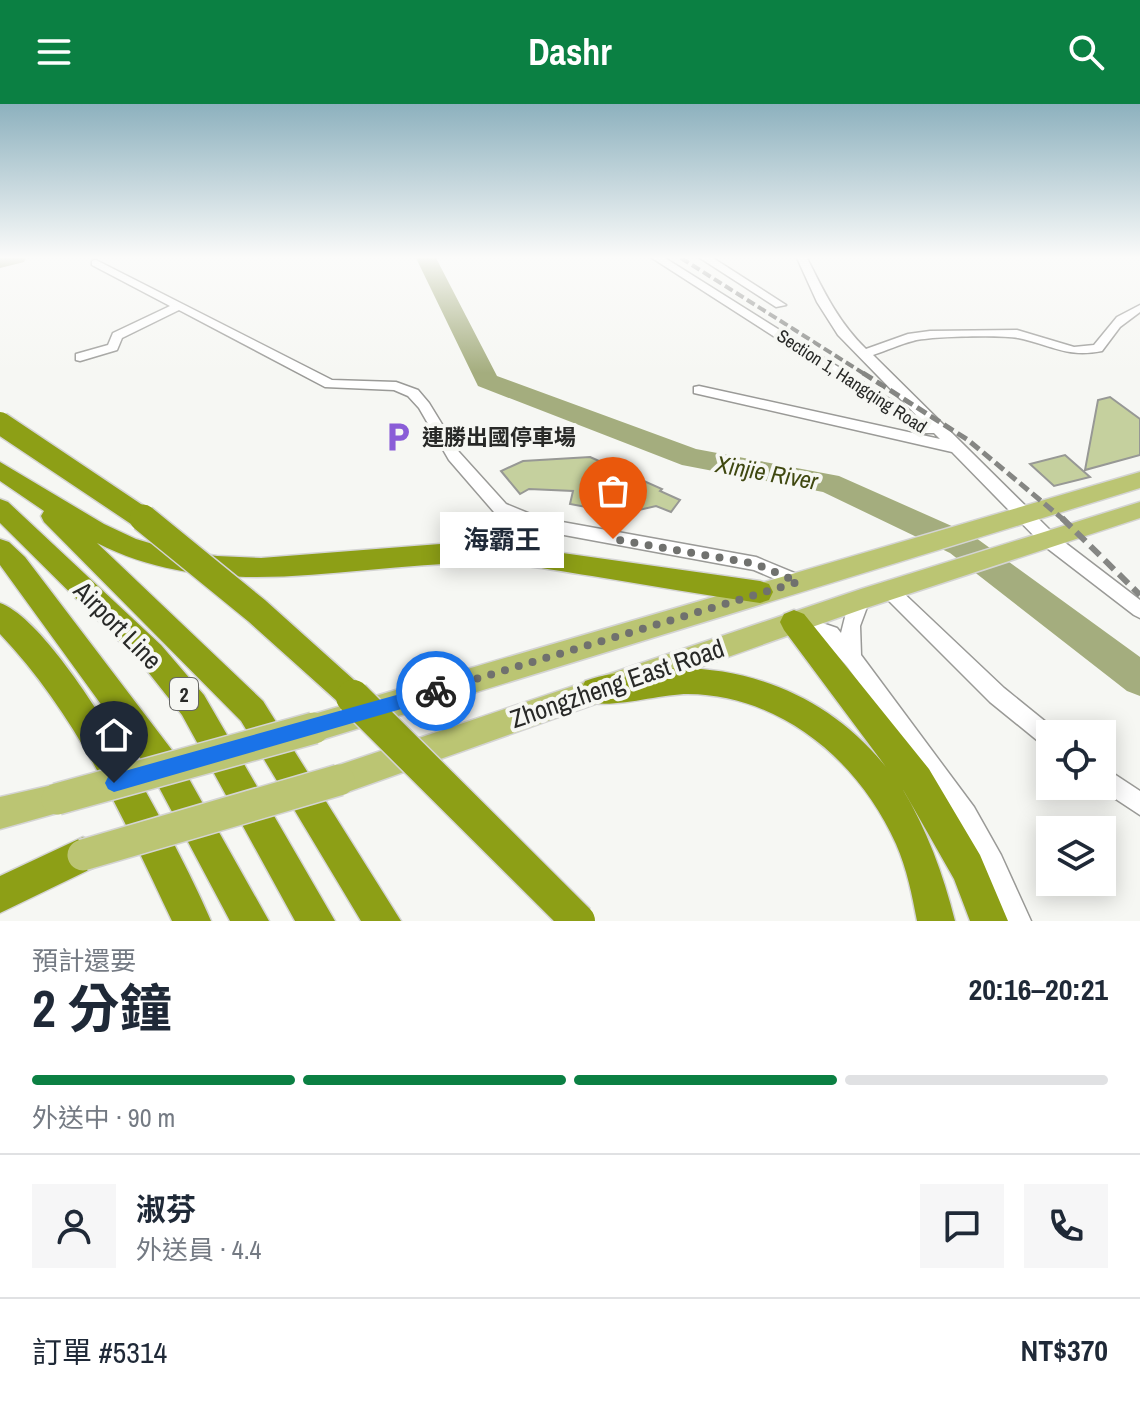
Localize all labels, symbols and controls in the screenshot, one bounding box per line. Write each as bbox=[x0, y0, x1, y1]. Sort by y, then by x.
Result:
text: Dashr bbox=[528, 28, 612, 76]
icon: menu bbox=[32, 30, 76, 74]
icon: search bbox=[1064, 30, 1108, 74]
street label: Section 1, Hangqing Road bbox=[772, 323, 932, 439]
parking icon: 連勝出國停車場 bbox=[381, 420, 415, 454]
place label: 連勝出國停車場 bbox=[422, 422, 576, 452]
water label: Xinjie River bbox=[713, 447, 822, 497]
pin bbox=[579, 457, 647, 539]
icon: bag bbox=[591, 469, 635, 513]
callout: 海霸王 bbox=[441, 511, 565, 567]
text: 海霸王 bbox=[463, 522, 541, 557]
street label: Airport Line bbox=[66, 573, 170, 677]
street label: Zhongzheng East Road bbox=[505, 630, 729, 736]
courier bbox=[396, 651, 476, 731]
icon: bike bbox=[414, 669, 458, 713]
road number: 2 bbox=[170, 678, 198, 710]
pin bbox=[80, 701, 148, 783]
icon: home bbox=[92, 713, 136, 757]
map controls bbox=[1036, 720, 1116, 896]
button: locate bbox=[1036, 720, 1116, 800]
button: layers bbox=[1036, 816, 1116, 896]
text: 預計還要 bbox=[32, 943, 136, 978]
text: 20:16–20:21 bbox=[969, 969, 1108, 1009]
text: 2 分鐘 bbox=[32, 973, 172, 1043]
text: 外送中 · 90 m bbox=[32, 1100, 175, 1135]
button: person bbox=[32, 1184, 116, 1268]
button: chat bbox=[920, 1184, 1004, 1268]
button: phone bbox=[1024, 1184, 1108, 1268]
text: 淑芬 bbox=[136, 1189, 196, 1229]
text: 外送員 · 4.4 bbox=[136, 1232, 261, 1267]
text: NT$370 bbox=[1020, 1330, 1108, 1370]
text: 訂單 #5314 bbox=[32, 1332, 167, 1372]

